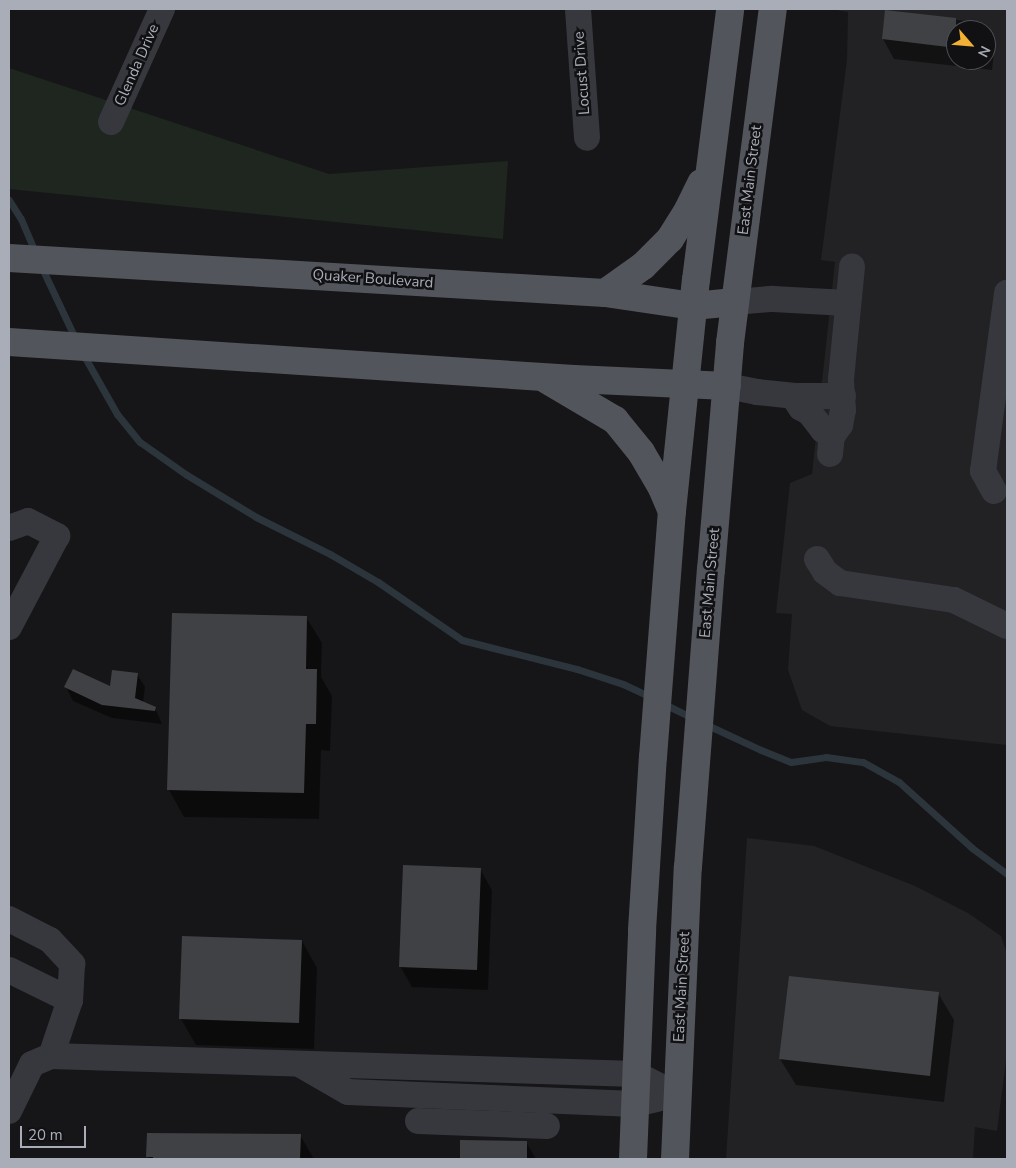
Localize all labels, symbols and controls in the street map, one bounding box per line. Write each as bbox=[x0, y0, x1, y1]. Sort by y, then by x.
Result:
north arrow bbox=[946, 20, 996, 70]
street label: Glenda Drive bbox=[111, 21, 163, 109]
street label: Locust Drive bbox=[570, 31, 594, 115]
text: N bbox=[973, 43, 995, 61]
street label: East Main Street bbox=[734, 124, 766, 236]
street label: Quaker Boulevard bbox=[312, 266, 434, 292]
street label: East Main Street bbox=[696, 527, 724, 639]
street label: East Main Street bbox=[670, 931, 694, 1043]
scale bar bbox=[22, 1116, 89, 1148]
text: 20 m bbox=[28, 1125, 63, 1145]

